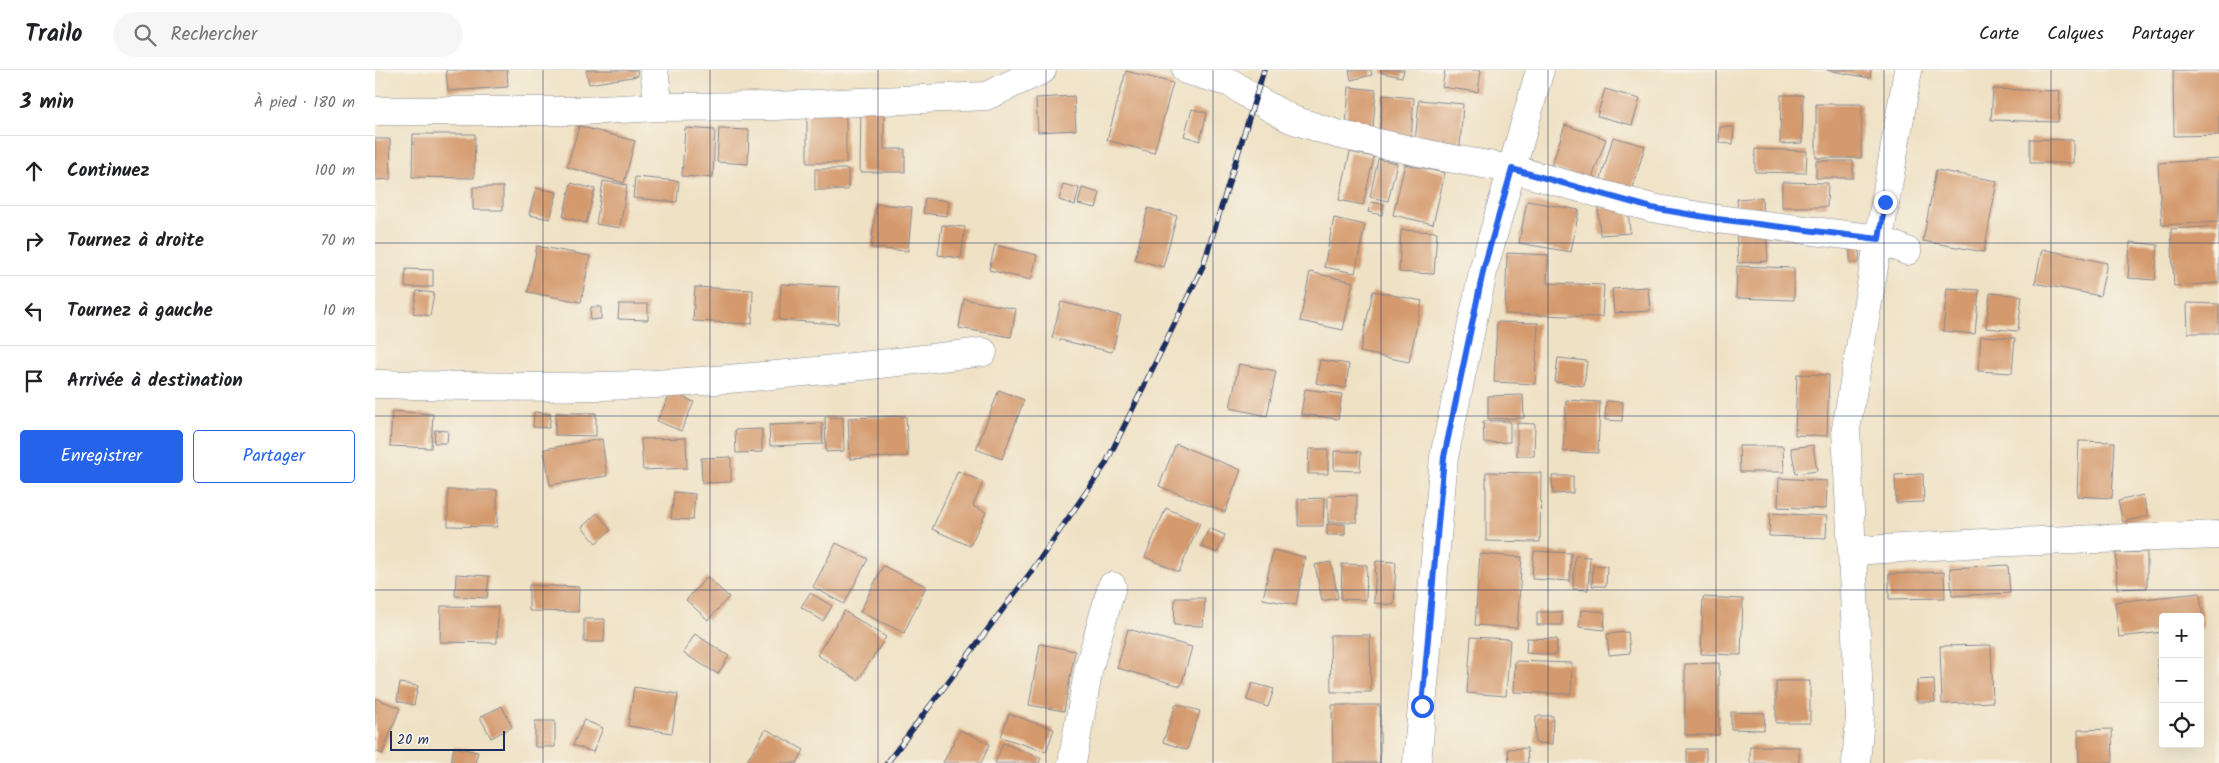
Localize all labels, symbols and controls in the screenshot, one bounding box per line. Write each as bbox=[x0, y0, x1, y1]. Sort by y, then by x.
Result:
search box bbox=[113, 12, 463, 57]
text: Trailo bbox=[25, 15, 83, 54]
text: Rechercher bbox=[171, 20, 257, 50]
text: Carte bbox=[1979, 20, 2019, 49]
text: Calques bbox=[2047, 20, 2104, 49]
text: Partager bbox=[2132, 20, 2194, 49]
icon: search bbox=[131, 21, 159, 49]
text: 3 min bbox=[20, 86, 74, 119]
text: À pied · 180 m bbox=[254, 90, 355, 115]
text: Continuez bbox=[67, 156, 150, 186]
icon: ahead bbox=[20, 157, 48, 185]
text: 100 m bbox=[315, 158, 355, 183]
route end bbox=[1874, 191, 1897, 214]
text: Tournez à droite bbox=[67, 226, 204, 256]
icon: right bbox=[20, 227, 48, 255]
text: 70 m bbox=[320, 228, 355, 253]
text: Tournez à gauche bbox=[67, 296, 213, 326]
icon: left bbox=[20, 297, 48, 325]
text: 10 m bbox=[323, 298, 355, 323]
text: Arrivée à destination bbox=[67, 366, 243, 396]
icon: arrive bbox=[20, 367, 48, 395]
button: Enregistrer bbox=[20, 430, 183, 483]
button: Partager bbox=[193, 430, 355, 483]
map controls bbox=[2159, 613, 2204, 748]
button: + bbox=[2159, 613, 2204, 658]
button: − bbox=[2159, 658, 2204, 703]
route start bbox=[1411, 695, 1434, 718]
button: locate bbox=[2159, 703, 2204, 748]
scale bar bbox=[390, 728, 505, 751]
text: 20 m bbox=[397, 729, 429, 751]

